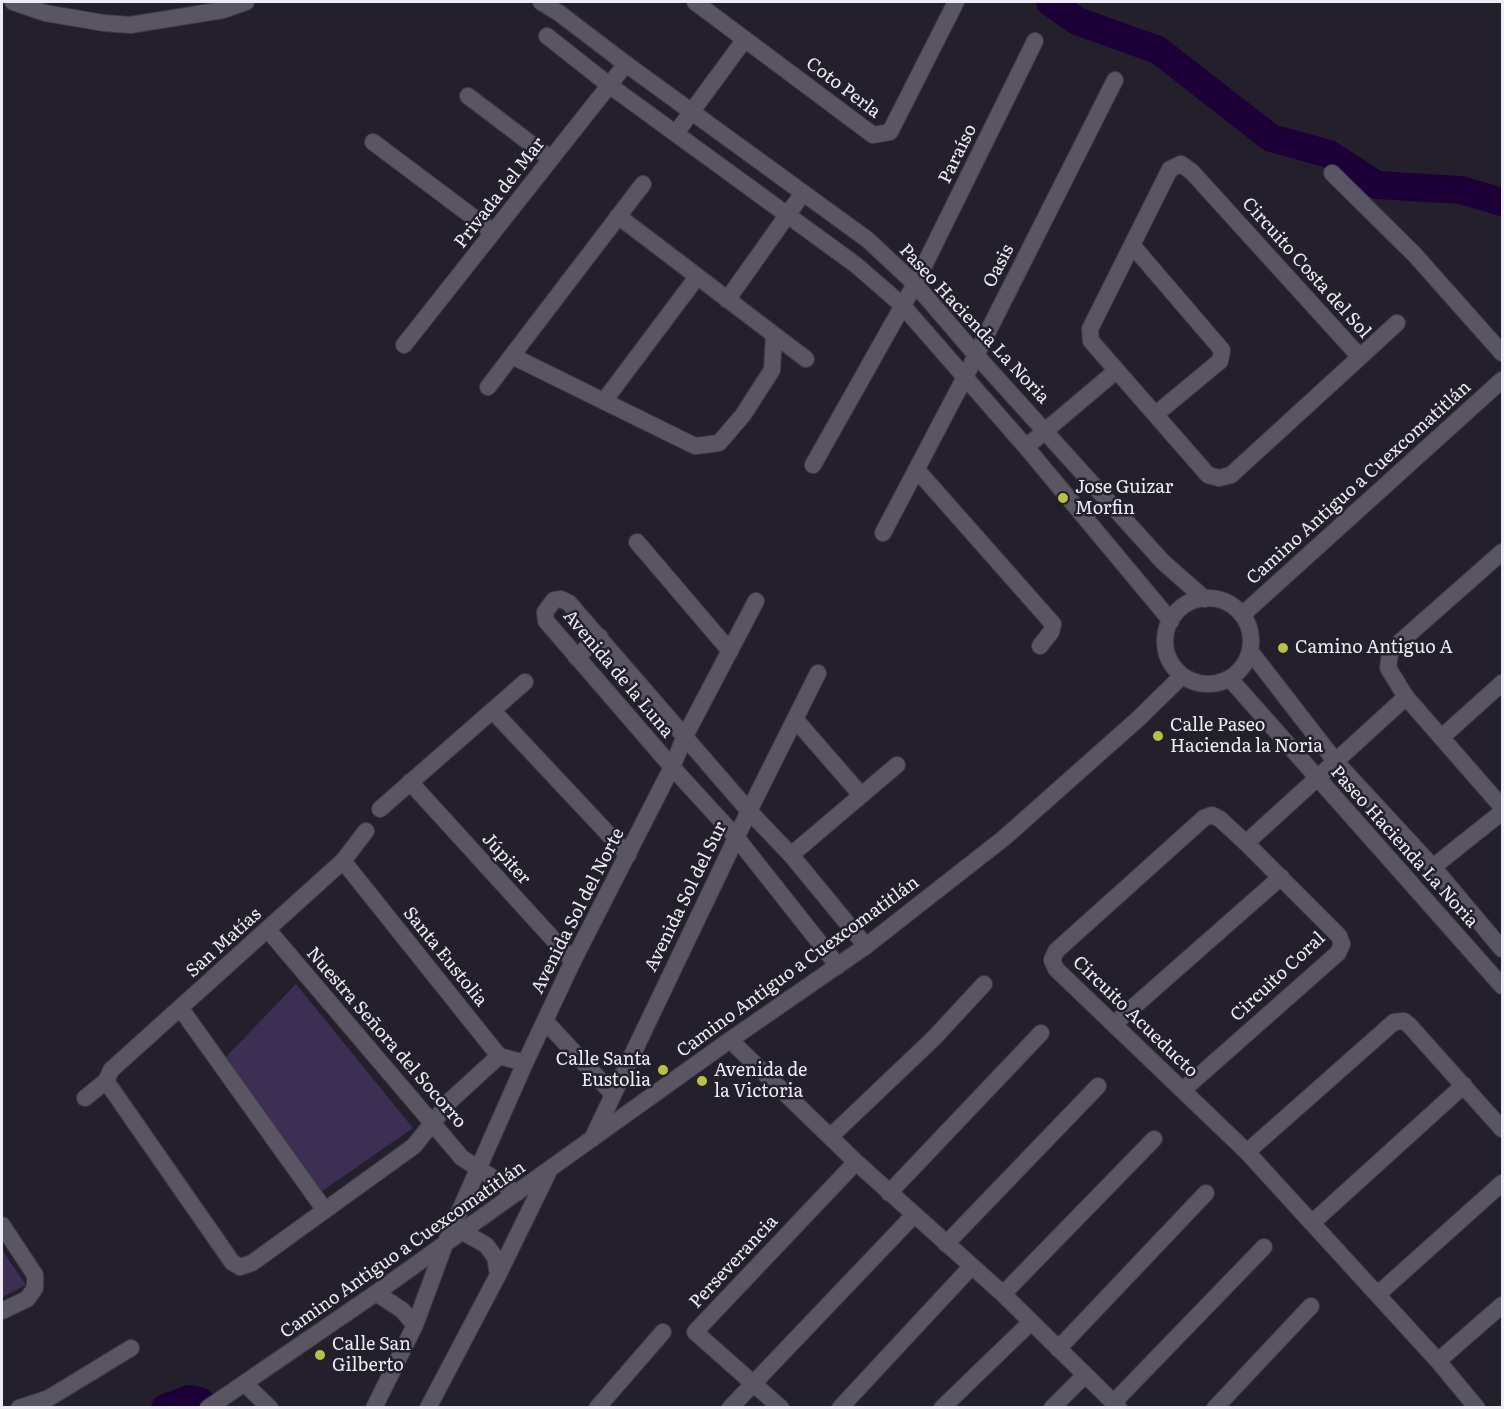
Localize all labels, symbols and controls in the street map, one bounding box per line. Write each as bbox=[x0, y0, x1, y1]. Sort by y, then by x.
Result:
street label: Coto Perla bbox=[801, 53, 885, 123]
street label: Paraíso bbox=[934, 121, 982, 187]
street label: Privada del Mar bbox=[450, 133, 550, 253]
street label: Circuito Costa del Sol bbox=[1237, 193, 1375, 343]
street label: Paseo Hacienda La Noria bbox=[894, 240, 1054, 408]
street label: Oasis bbox=[979, 241, 1019, 291]
street label: Camino Antiguo a Cuexcomatitlán bbox=[1242, 377, 1476, 589]
place label: Jose Guizar Morfin bbox=[1075, 477, 1173, 520]
marker: Jose Guizar Morfin bbox=[1056, 491, 1070, 505]
street label: Avenida de la Luna bbox=[558, 606, 678, 742]
place label: Camino Antiguo A bbox=[1295, 637, 1453, 659]
marker: Camino Antiguo A bbox=[1276, 641, 1290, 655]
place label: Calle Paseo Hacienda la Noria bbox=[1170, 715, 1323, 758]
marker: Calle Paseo Hacienda la Noria bbox=[1151, 729, 1165, 743]
street label: Paseo Hacienda La Noria bbox=[1326, 762, 1482, 932]
street label: Avenida Sol del Sur bbox=[640, 819, 732, 975]
street label: Avenida Sol del Norte bbox=[527, 825, 629, 997]
street label: Júpiter bbox=[477, 829, 535, 889]
street label: Camino Antiguo a Cuexcomatitlán bbox=[673, 872, 923, 1062]
street label: Santa Eustolia bbox=[398, 903, 492, 1011]
street label: San Matías bbox=[182, 904, 266, 982]
street label: Circuito Coral bbox=[1226, 928, 1330, 1026]
street label: Nuestra Señora del Socorro bbox=[301, 943, 471, 1133]
street label: Circuito Acueducto bbox=[1068, 952, 1202, 1082]
place label: Calle Santa Eustolia bbox=[556, 1049, 651, 1092]
place label: Avenida de la Victoria bbox=[714, 1060, 807, 1102]
marker: Calle Santa Eustolia bbox=[656, 1063, 670, 1077]
marker: Avenida de la Victoria bbox=[695, 1074, 709, 1088]
street label: Camino Antiguo a Cuexcomatitlán bbox=[276, 1157, 530, 1343]
street label: Perseverancia bbox=[685, 1211, 783, 1313]
place label: Calle San Gilberto bbox=[332, 1334, 411, 1376]
marker: Calle San Gilberto bbox=[313, 1348, 327, 1362]

